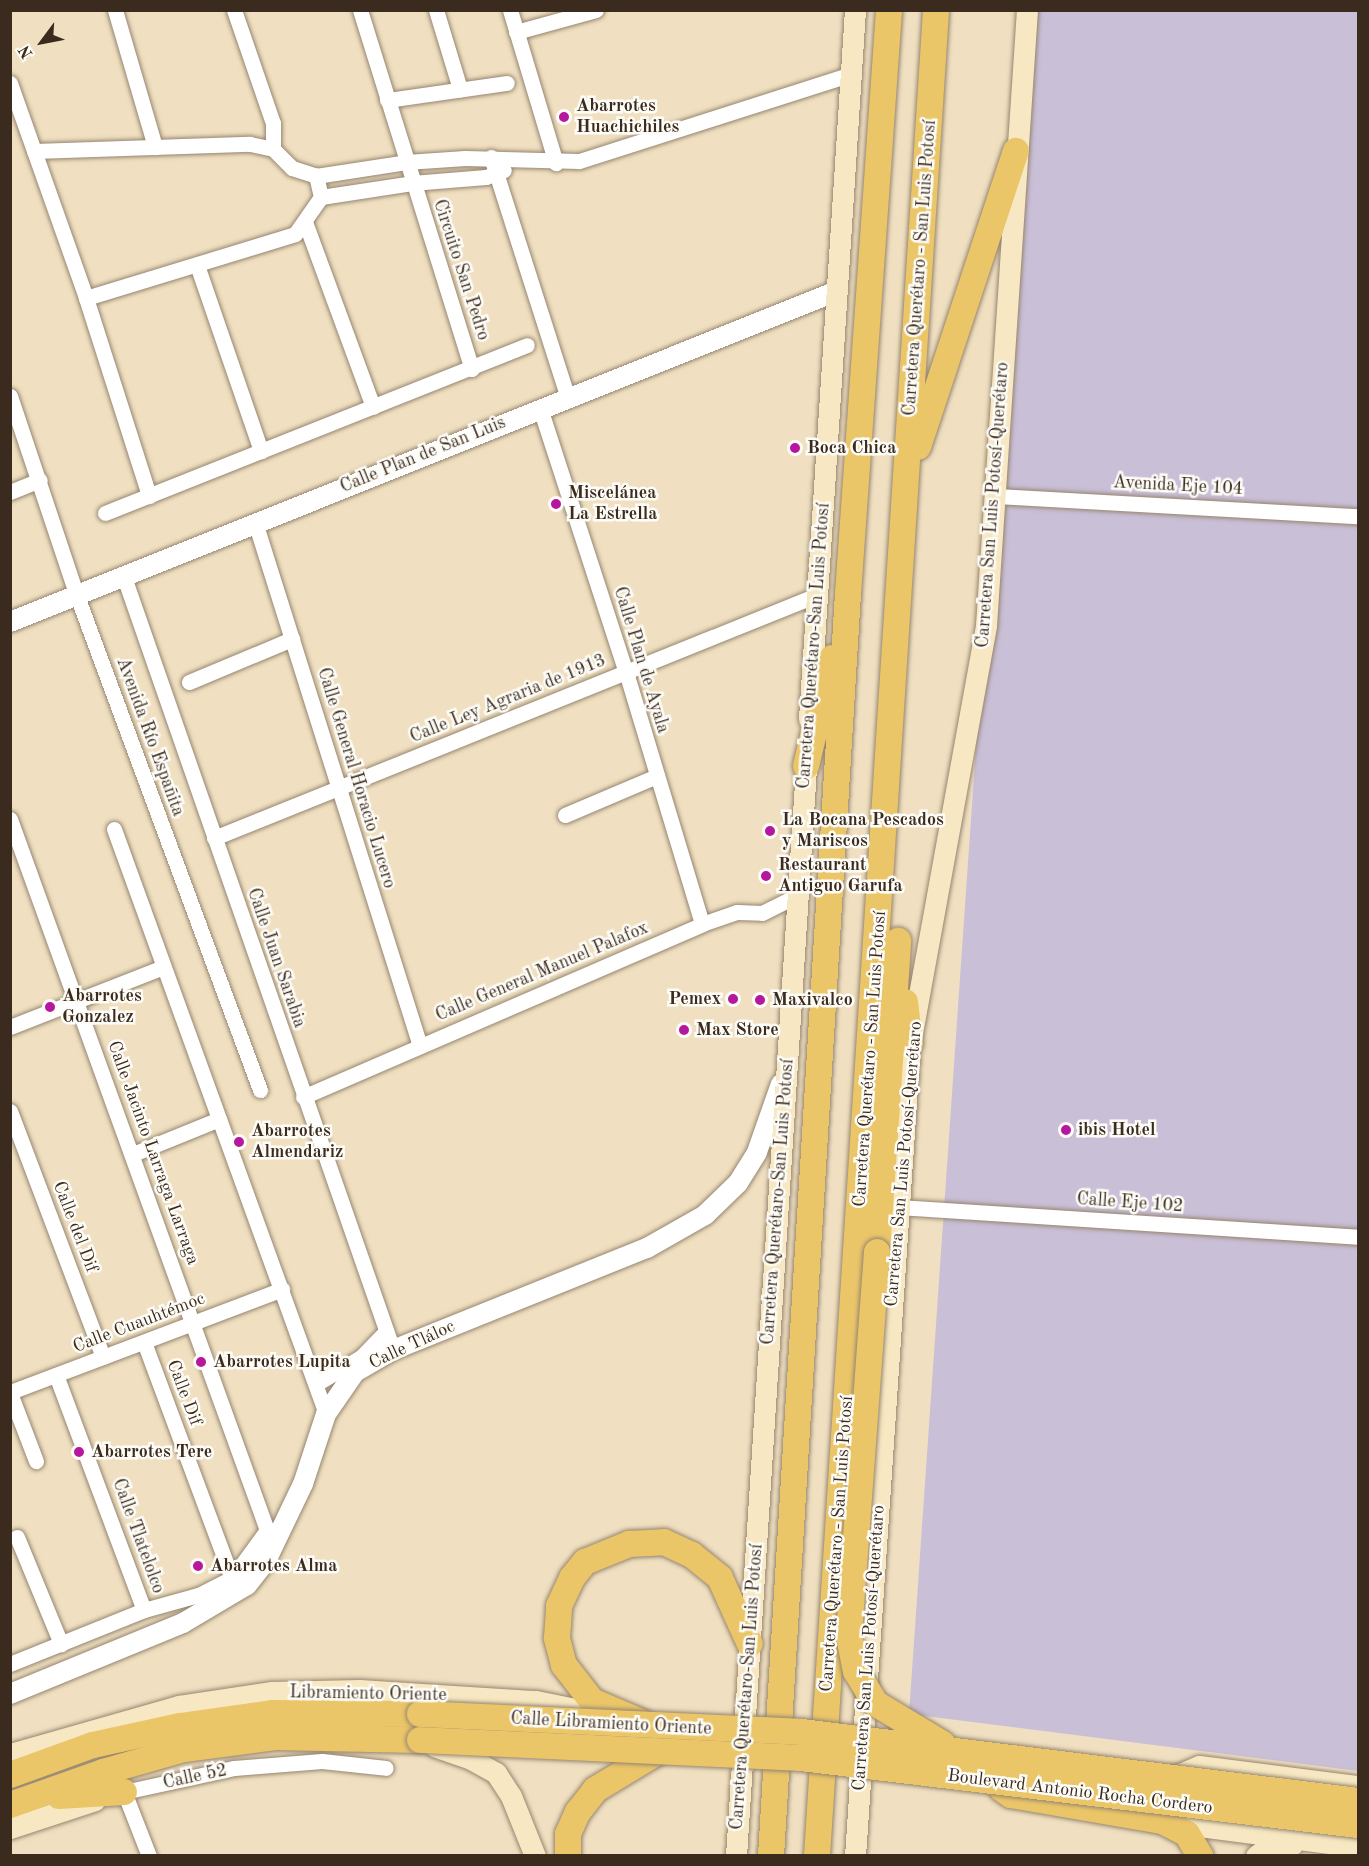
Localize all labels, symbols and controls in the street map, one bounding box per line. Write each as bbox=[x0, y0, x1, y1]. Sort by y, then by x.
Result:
north arrow bbox=[12, 12, 72, 72]
text: N bbox=[17, 42, 37, 61]
place label: Abarrotes Huachichiles bbox=[576, 96, 679, 138]
marker: Abarrotes Huachichiles bbox=[557, 110, 571, 124]
street label: Carretera Querétaro - San Luis Potosí bbox=[899, 119, 941, 417]
street label: Circuito San Pedro bbox=[428, 197, 494, 343]
street label: Carretera San Luis Potosí-Querétaro bbox=[972, 361, 1014, 649]
street label: Calle Plan de San Luis bbox=[337, 412, 509, 498]
place label: Boca Chica bbox=[807, 437, 896, 459]
marker: Boca Chica bbox=[788, 441, 802, 455]
street label: Avenida Eje 104 bbox=[1112, 472, 1244, 500]
place label: Miscelánea La Estrella bbox=[568, 483, 657, 526]
marker: Miscelánea La Estrella bbox=[549, 497, 563, 511]
street label: Carretera Querétaro-San Luis Potosí bbox=[793, 502, 835, 790]
street label: Calle Plan de Ayala bbox=[608, 584, 674, 736]
street label: Calle Ley Agraria de 1913 bbox=[407, 650, 609, 748]
street label: Avenida Río Españita bbox=[111, 655, 189, 819]
street label: Calle General Horacio Lucero bbox=[312, 665, 400, 891]
place label: La Bocana Pescados y Mariscos bbox=[782, 810, 944, 852]
marker: La Bocana Pescados y Mariscos bbox=[763, 824, 777, 838]
place label: Restaurant Antiguo Garufa bbox=[778, 855, 903, 898]
marker: Restaurant Antiguo Garufa bbox=[759, 869, 773, 883]
street label: Calle Juan Sarabia bbox=[242, 885, 310, 1031]
street label: Carretera Querétaro - San Luis Potosí bbox=[849, 910, 891, 1208]
street label: Calle General Manuel Palafox bbox=[432, 917, 652, 1027]
place label: Abarrotes Gonzalez bbox=[62, 986, 142, 1028]
place label: Pemex bbox=[669, 988, 721, 1010]
place label: Maxivalco bbox=[772, 989, 853, 1011]
marker: Pemex bbox=[726, 992, 740, 1006]
marker: Maxivalco bbox=[753, 993, 767, 1007]
marker: Abarrotes Gonzalez bbox=[43, 1000, 57, 1014]
place label: Max Store bbox=[696, 1019, 779, 1041]
street label: Carretera San Luis Potosí-Querétaro bbox=[881, 1020, 927, 1308]
marker: Max Store bbox=[677, 1023, 691, 1037]
street label: Calle Jacinto Larraga Larraga bbox=[102, 1038, 204, 1268]
street label: Carretera Querétaro-San Luis Potosí bbox=[757, 1058, 799, 1346]
place label: ibis Hotel bbox=[1078, 1119, 1155, 1141]
place label: Abarrotes Almendariz bbox=[251, 1121, 343, 1164]
marker: ibis Hotel bbox=[1059, 1123, 1073, 1137]
marker: Abarrotes Almendariz bbox=[232, 1135, 246, 1149]
street label: Calle del Dif bbox=[48, 1178, 102, 1276]
street label: Calle Eje 102 bbox=[1076, 1189, 1184, 1217]
street label: Calle Cuauhtémoc bbox=[70, 1288, 208, 1358]
street label: Calle Tláloc bbox=[366, 1316, 458, 1374]
place label: Abarrotes Lupita bbox=[213, 1351, 351, 1373]
marker: Abarrotes Lupita bbox=[194, 1355, 208, 1369]
street label: Calle Dif bbox=[162, 1357, 206, 1429]
street label: Carretera Querétaro - San Luis Potosí bbox=[816, 1395, 858, 1693]
place label: Abarrotes Tere bbox=[91, 1441, 212, 1463]
marker: Abarrotes Tere bbox=[72, 1445, 86, 1459]
street label: Calle Tlatelolco bbox=[107, 1476, 169, 1596]
street label: Carretera San Luis Potosí-Querétaro bbox=[848, 1504, 890, 1792]
street label: Carretera Querétaro-San Luis Potosí bbox=[726, 1543, 768, 1831]
place label: Abarrotes Alma bbox=[210, 1555, 337, 1577]
marker: Abarrotes Alma bbox=[191, 1559, 205, 1573]
street label: Libramiento Oriente bbox=[289, 1682, 447, 1706]
street label: Calle Libramiento Oriente bbox=[510, 1708, 712, 1740]
street label: Calle 52 bbox=[161, 1760, 229, 1794]
street label: Boulevard Antonio Rocha Cordero bbox=[946, 1765, 1214, 1819]

